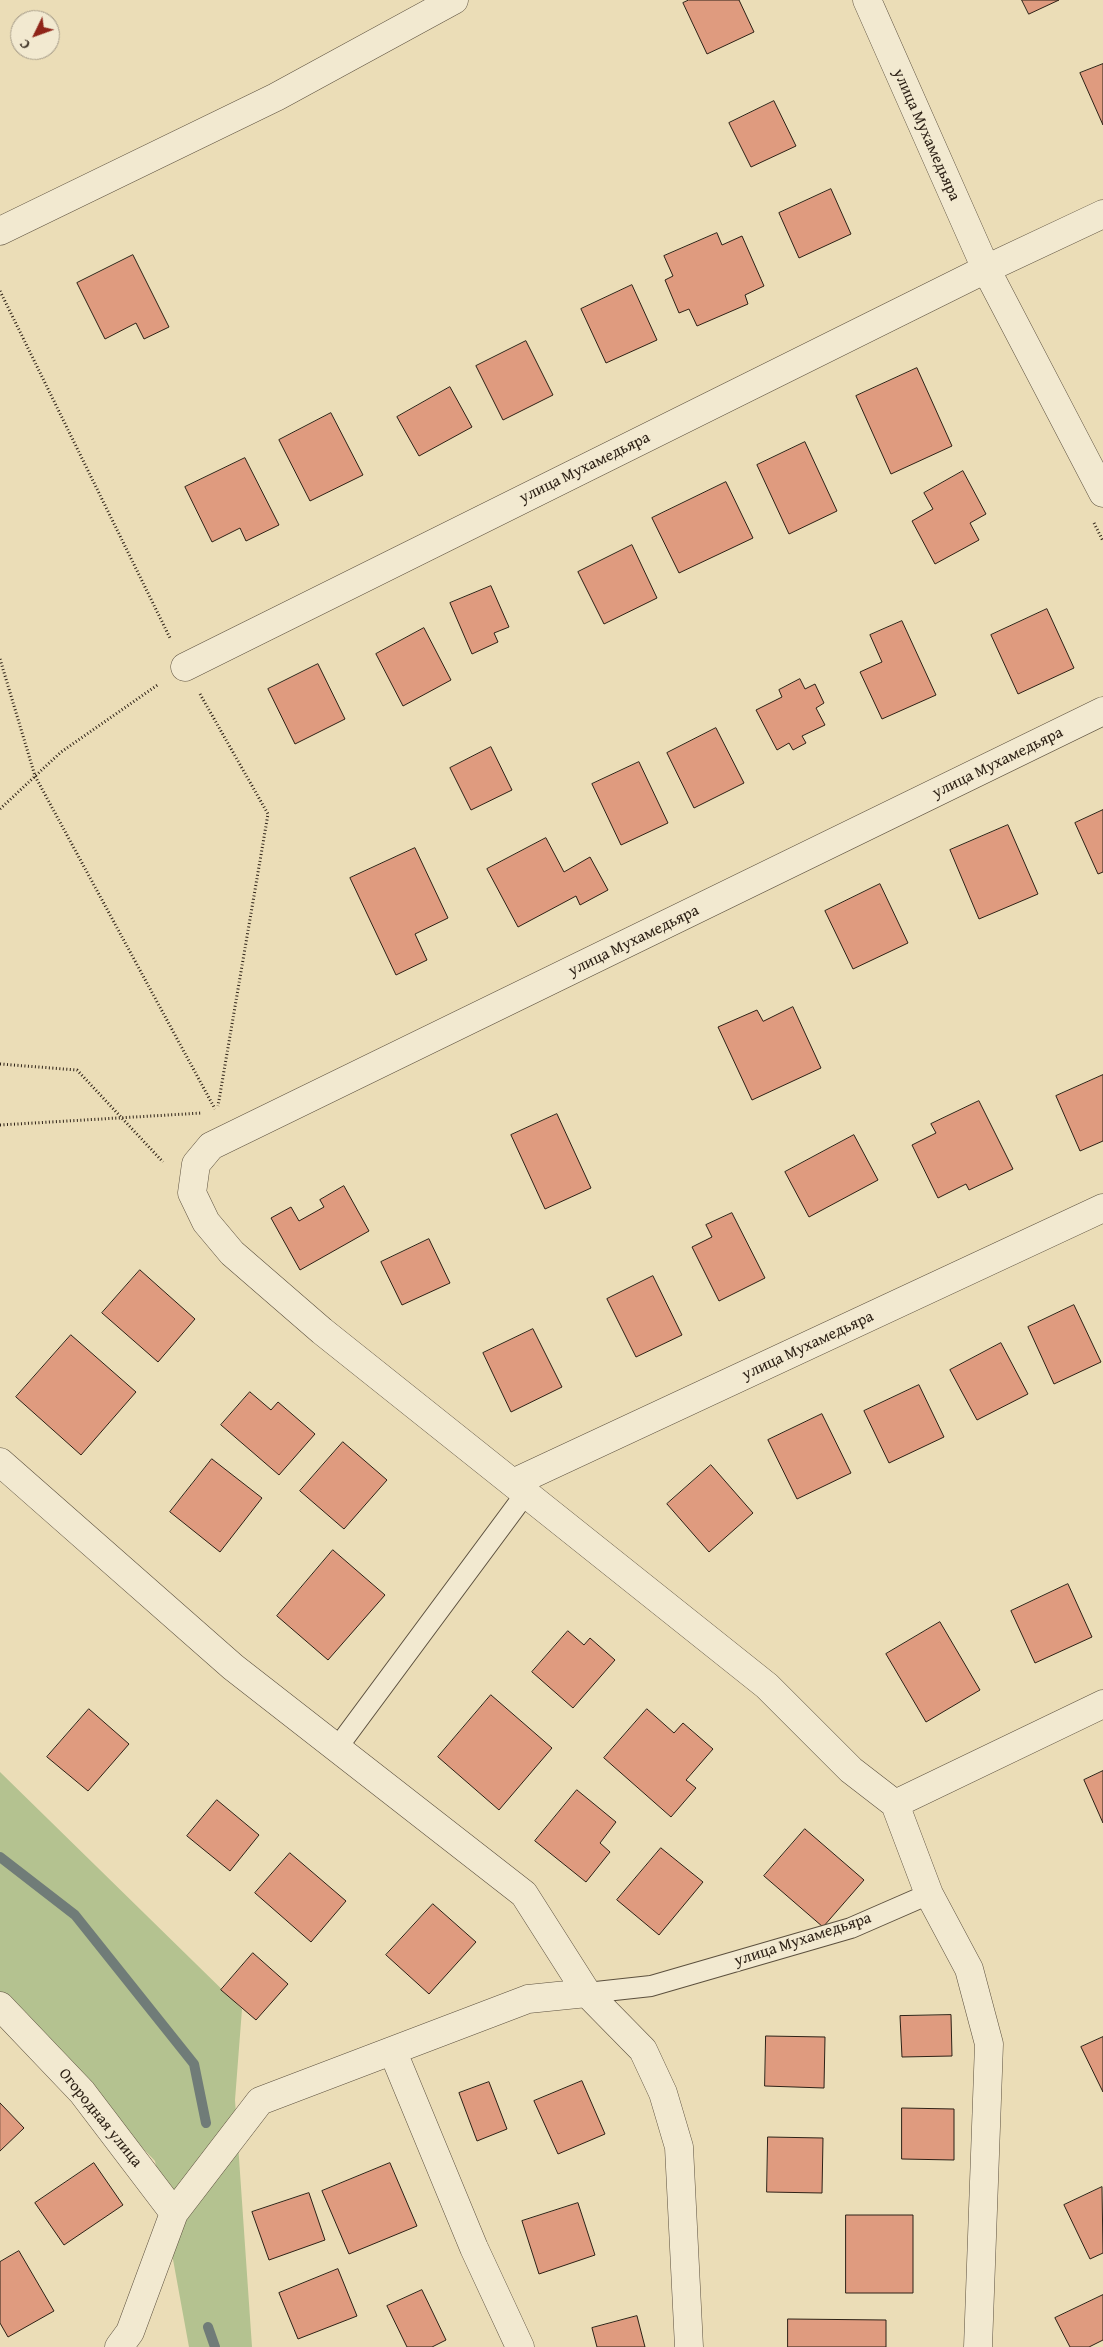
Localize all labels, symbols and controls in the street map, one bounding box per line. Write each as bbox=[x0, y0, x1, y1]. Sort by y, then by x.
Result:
north arrow bbox=[10, 10, 60, 60]
text: С bbox=[15, 35, 35, 54]
street label: улица Мухамедьяра bbox=[888, 66, 964, 204]
street label: улица Мухамедьяра bbox=[517, 428, 653, 508]
street label: улица Мухамедьяра bbox=[930, 723, 1066, 803]
street label: улица Мухамедьяра bbox=[566, 901, 702, 981]
street label: улица Мухамедьяра bbox=[739, 1307, 877, 1385]
street label: улица Мухамедьяра bbox=[732, 1909, 874, 1971]
street label: Огородная улица bbox=[54, 2065, 146, 2171]

